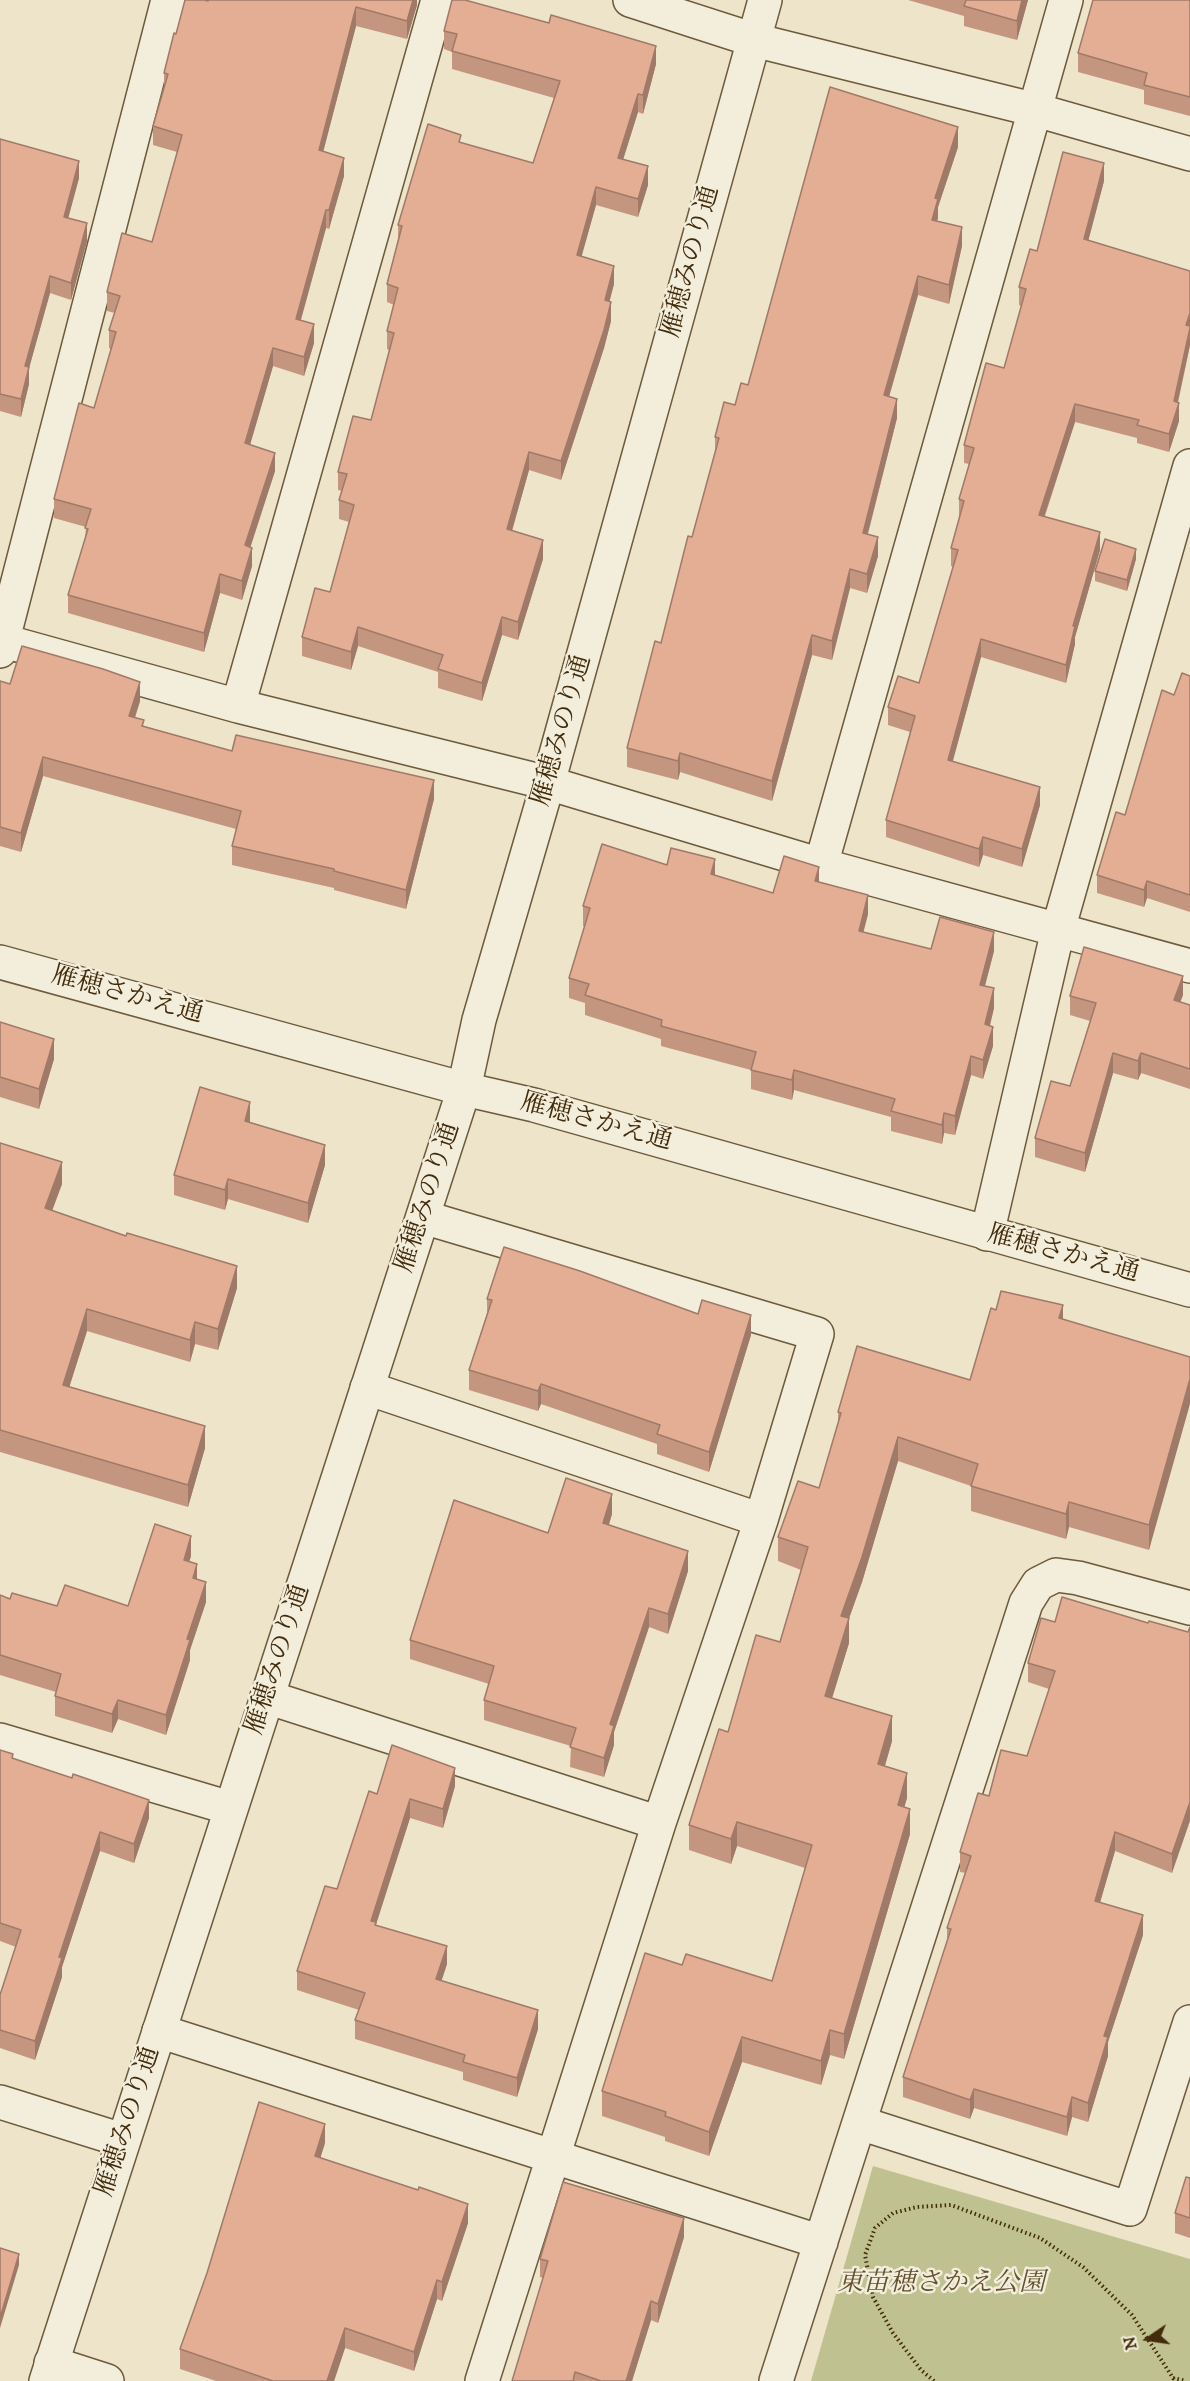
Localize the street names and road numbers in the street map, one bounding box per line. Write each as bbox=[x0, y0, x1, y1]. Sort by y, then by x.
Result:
street label: 雁穂みのり通 bbox=[657, 183, 727, 341]
street label: 雁穂みのり通 bbox=[527, 652, 599, 810]
street label: 雁穂さかえ通 bbox=[48, 961, 206, 1031]
street label: 雁穂さかえ通 bbox=[517, 1088, 675, 1158]
street label: 雁穂みのり通 bbox=[390, 1119, 468, 1277]
street label: 雁穂さかえ通 bbox=[984, 1220, 1142, 1290]
street label: 雁穂みのり通 bbox=[240, 1581, 318, 1739]
street label: 雁穂みのり通 bbox=[90, 2043, 168, 2201]

